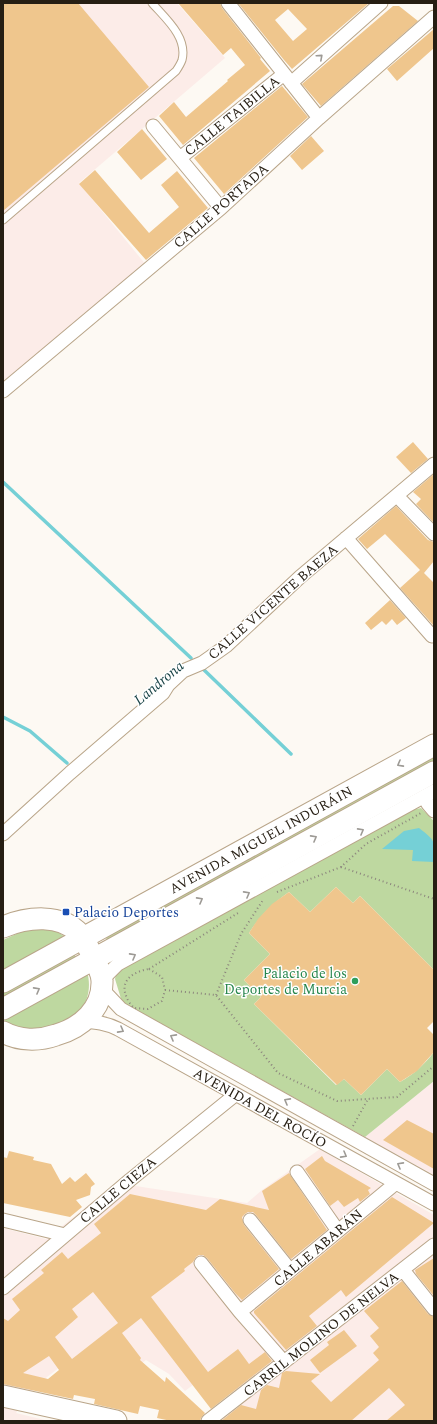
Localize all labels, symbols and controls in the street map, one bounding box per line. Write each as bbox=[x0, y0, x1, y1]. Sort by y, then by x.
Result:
one-way arrow bbox=[316, 55, 323, 62]
street label: CALLE TAIBILLA bbox=[180, 70, 285, 161]
street label: CALLE PORTADA bbox=[169, 158, 274, 253]
street label: CALLE VICENTE BAEZA bbox=[203, 539, 343, 665]
water label: Landrona bbox=[129, 655, 190, 711]
one-way arrow bbox=[397, 759, 404, 767]
street label: AVENIDA MIGUEL INDURÁIN bbox=[165, 781, 357, 899]
one-way arrow bbox=[357, 829, 364, 836]
one-way arrow bbox=[310, 835, 317, 843]
one-way arrow bbox=[243, 891, 250, 898]
one-way arrow bbox=[196, 898, 203, 905]
place label: Palacio Deportes bbox=[74, 902, 179, 923]
marker: Palacio Deportes bbox=[61, 907, 71, 917]
one-way arrow bbox=[129, 953, 136, 961]
place label: Palacio de los Deportes de Murcia bbox=[224, 963, 347, 1000]
marker: Palacio de los Deportes de Murcia bbox=[350, 976, 360, 986]
one-way arrow bbox=[33, 987, 40, 994]
one-way arrow bbox=[116, 1026, 124, 1033]
one-way arrow bbox=[170, 1035, 177, 1042]
street label: AVENIDA DEL ROCÍO bbox=[189, 1063, 331, 1153]
one-way arrow bbox=[284, 1098, 291, 1106]
one-way arrow bbox=[340, 1150, 347, 1157]
street label: CALLE CIEZA bbox=[75, 1151, 161, 1228]
one-way arrow bbox=[397, 1162, 404, 1169]
street label: CALLE ABARÁN bbox=[269, 1204, 367, 1292]
street label: CARRIL MOLINO DE NELVA bbox=[239, 1266, 404, 1402]

